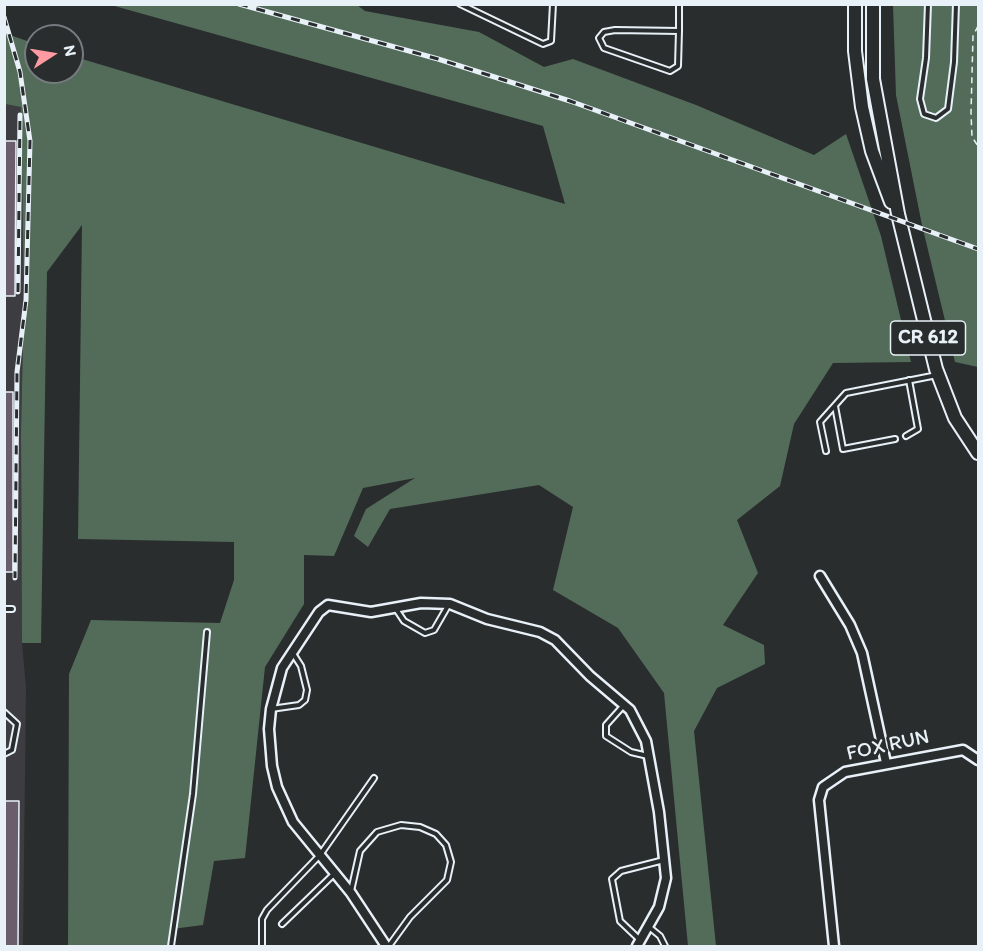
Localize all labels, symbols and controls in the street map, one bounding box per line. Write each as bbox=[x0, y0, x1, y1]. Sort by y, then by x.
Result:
north arrow bbox=[24, 24, 84, 84]
text: N bbox=[60, 43, 81, 58]
road number: CR 612 bbox=[890, 321, 966, 355]
street label: FOX RUN bbox=[844, 725, 932, 767]

